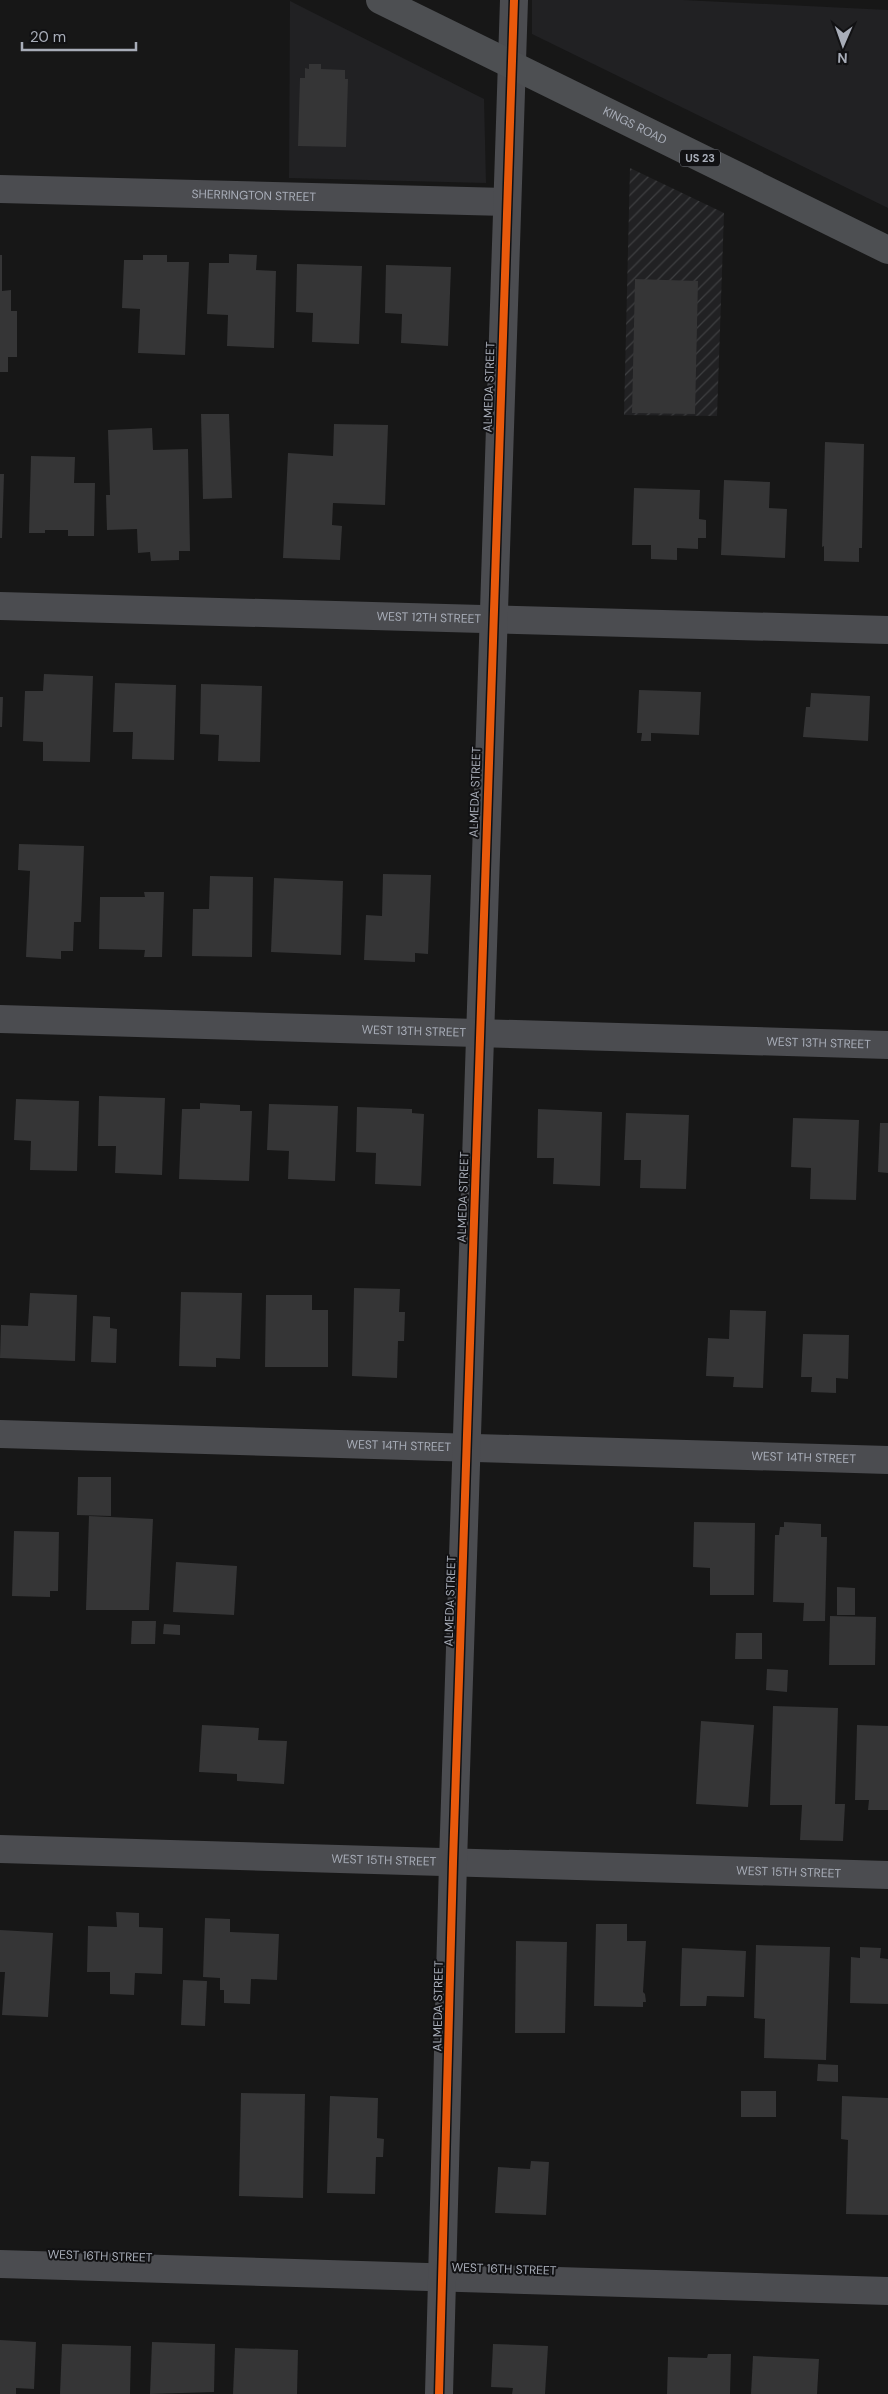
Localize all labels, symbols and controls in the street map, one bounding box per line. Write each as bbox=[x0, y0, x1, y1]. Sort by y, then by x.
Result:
scale bar bbox=[22, 20, 136, 52]
north arrow bbox=[818, 20, 868, 70]
text: 20 m bbox=[30, 27, 66, 47]
text: N bbox=[837, 49, 848, 67]
street label: KINGS ROAD bbox=[600, 103, 670, 148]
road number: US 23 bbox=[680, 150, 720, 167]
street label: SHERRINGTON STREET bbox=[191, 186, 317, 205]
street label: ALMEDA STREET bbox=[479, 341, 499, 433]
street label: WEST 12TH STREET bbox=[376, 608, 482, 627]
street label: ALMEDA STREET bbox=[465, 746, 485, 838]
street label: WEST 13TH STREET bbox=[361, 1022, 467, 1041]
street label: WEST 13TH STREET bbox=[766, 1033, 871, 1053]
street label: ALMEDA STREET bbox=[453, 1151, 473, 1243]
street label: WEST 14TH STREET bbox=[346, 1436, 452, 1455]
street label: WEST 14TH STREET bbox=[751, 1448, 857, 1467]
street label: ALMEDA STREET bbox=[440, 1555, 460, 1647]
street label: WEST 15TH STREET bbox=[331, 1851, 437, 1870]
street label: WEST 15TH STREET bbox=[736, 1863, 842, 1882]
street label: ALMEDA STREET bbox=[429, 1960, 447, 2052]
street label: WEST 16TH STREET bbox=[47, 2246, 153, 2266]
street label: WEST 16TH STREET bbox=[451, 2259, 557, 2279]

